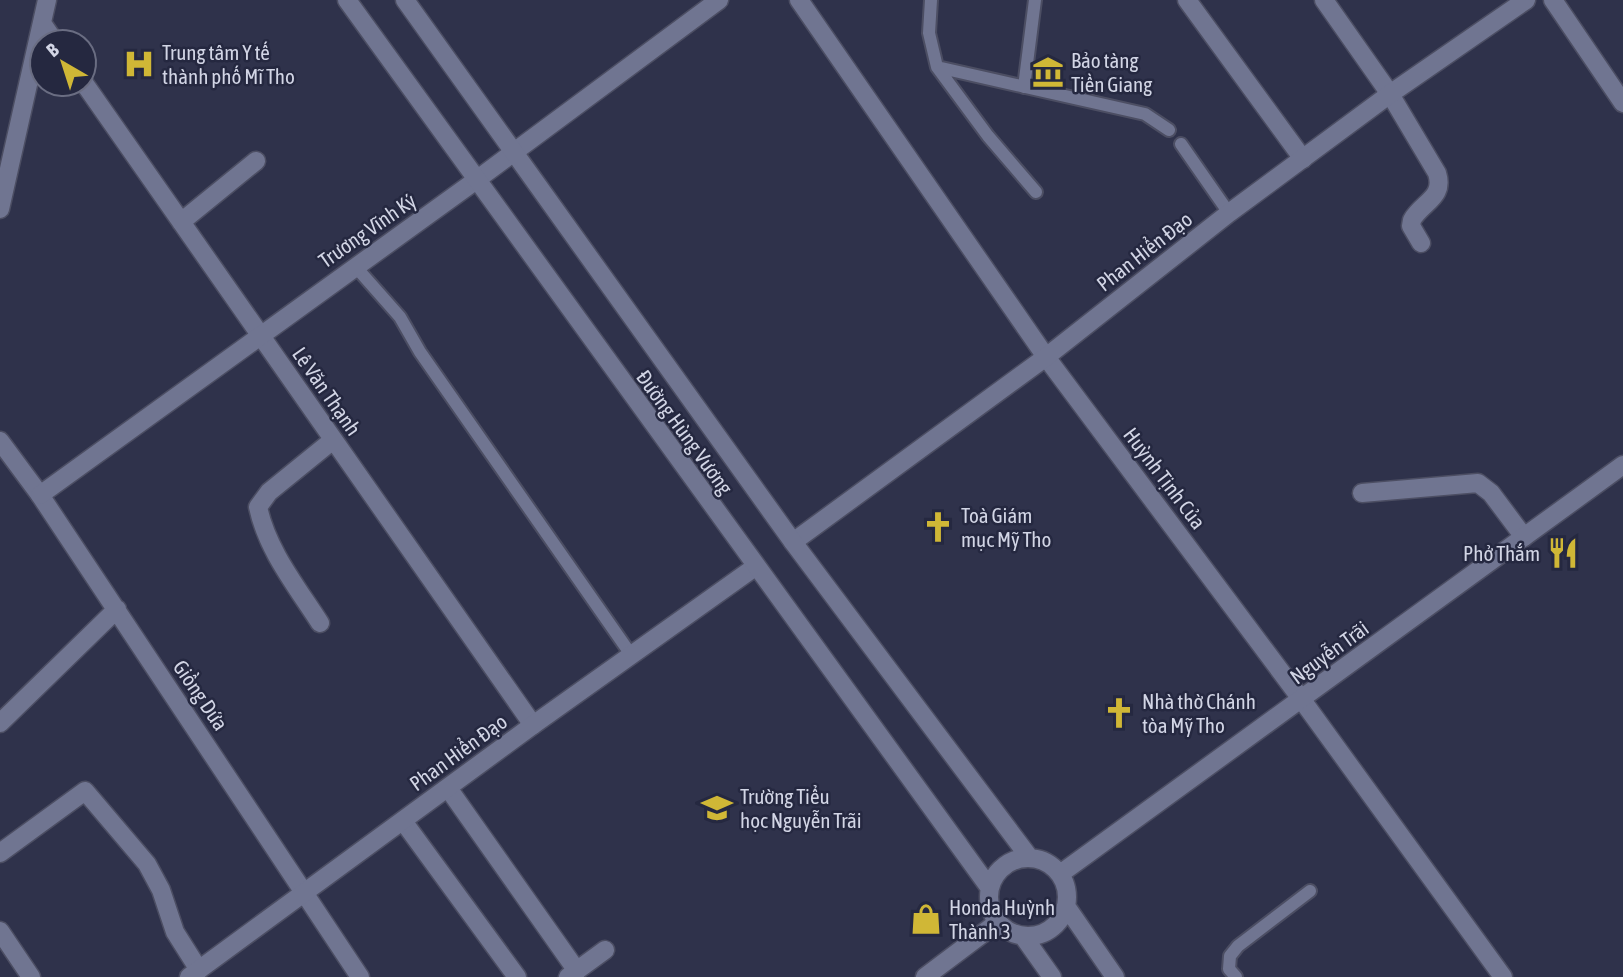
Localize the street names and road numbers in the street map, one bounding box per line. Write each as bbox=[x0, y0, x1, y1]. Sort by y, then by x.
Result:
street label: Trương Vĩnh Ký bbox=[314, 188, 420, 272]
street label: Phan Hiển Đạo bbox=[1092, 206, 1196, 296]
street label: Lê Văn Thạnh bbox=[288, 342, 366, 440]
street label: Đường Hùng Vương bbox=[632, 365, 738, 499]
street label: Huỳnh Tịnh Của bbox=[1119, 423, 1211, 533]
street label: Nguyễn Trãi bbox=[1285, 616, 1373, 688]
street label: Giồng Dứa bbox=[169, 655, 233, 735]
street label: Phan Hiển Đạo bbox=[405, 709, 511, 795]

